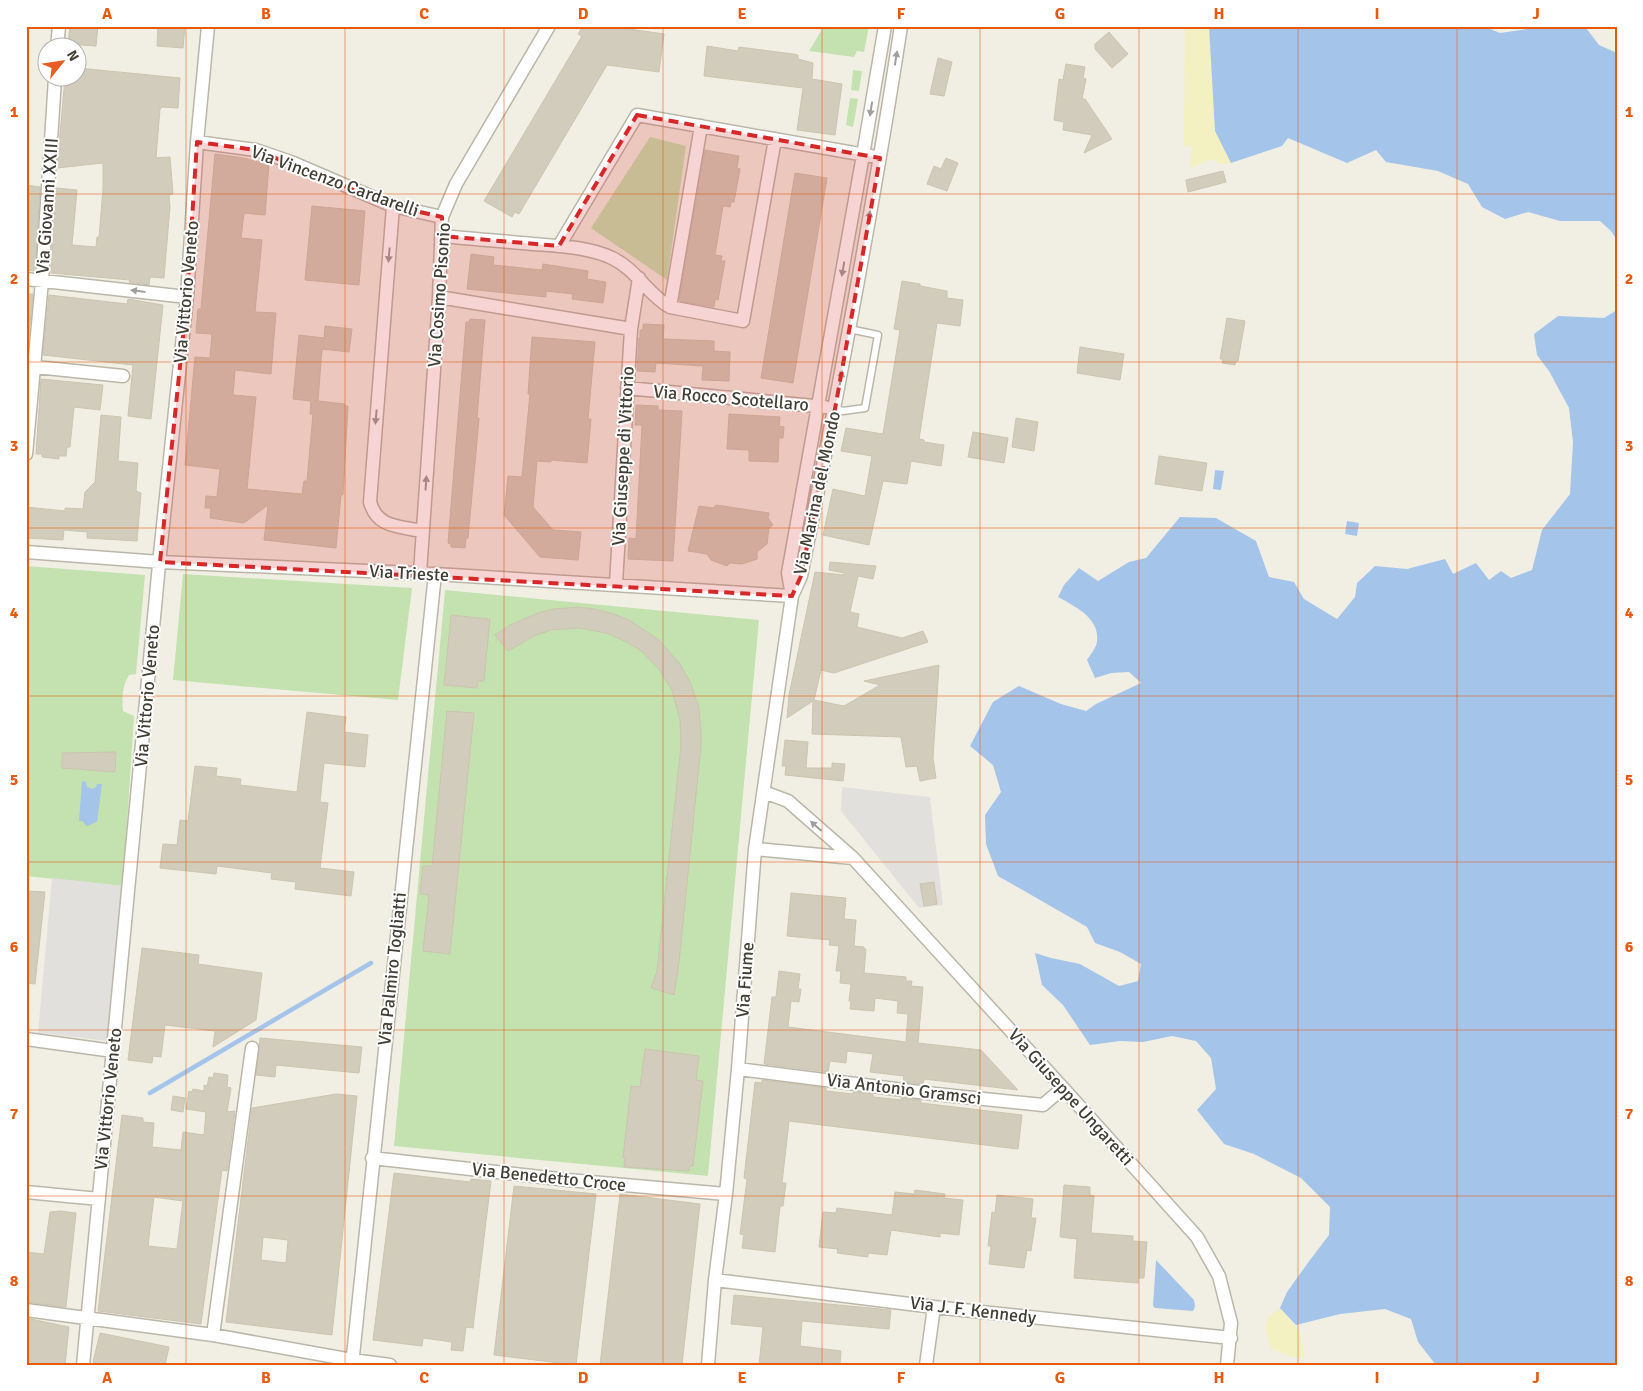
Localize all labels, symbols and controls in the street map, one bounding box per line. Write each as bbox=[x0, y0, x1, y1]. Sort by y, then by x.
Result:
text: A bbox=[102, 4, 113, 24]
text: B bbox=[261, 4, 271, 24]
text: C bbox=[419, 4, 429, 24]
text: D bbox=[578, 4, 589, 24]
text: E bbox=[737, 4, 747, 24]
text: F bbox=[897, 4, 906, 24]
text: G bbox=[1055, 4, 1065, 24]
text: H bbox=[1214, 4, 1224, 24]
text: I bbox=[1374, 4, 1380, 24]
text: J bbox=[1532, 4, 1540, 24]
north arrow bbox=[38, 38, 88, 88]
text: N bbox=[63, 47, 83, 64]
one-way arrow bbox=[893, 49, 901, 65]
one-way arrow bbox=[866, 101, 874, 117]
text: 1 bbox=[10, 102, 19, 122]
text: 1 bbox=[1625, 102, 1634, 122]
street label: Via Giovanni XXIII bbox=[31, 137, 63, 275]
street label: Via Vincenzo Cardarelli bbox=[248, 140, 422, 222]
one-way arrow bbox=[866, 209, 874, 225]
street label: Via Vittorio Veneto bbox=[169, 220, 203, 364]
street label: Via Cosimo Pisonio bbox=[423, 222, 455, 368]
one-way arrow bbox=[385, 247, 393, 263]
one-way arrow bbox=[839, 261, 847, 277]
text: 2 bbox=[10, 269, 18, 289]
text: 2 bbox=[1625, 269, 1633, 289]
one-way arrow bbox=[130, 287, 146, 295]
street label: Via Giuseppe di Vittorio bbox=[607, 366, 639, 546]
one-way arrow bbox=[837, 369, 845, 385]
street label: Via Rocco Scotellaro bbox=[652, 380, 810, 416]
one-way arrow bbox=[372, 409, 380, 425]
street label: Via Marina del Mondo bbox=[789, 409, 845, 577]
text: 3 bbox=[10, 436, 18, 456]
text: 3 bbox=[1625, 436, 1633, 456]
one-way arrow bbox=[422, 474, 430, 490]
street label: Via Trieste bbox=[368, 560, 450, 586]
text: 4 bbox=[10, 603, 19, 623]
text: 4 bbox=[1625, 603, 1634, 623]
street label: Via Vittorio Veneto bbox=[130, 624, 164, 768]
text: 5 bbox=[10, 770, 18, 790]
text: 5 bbox=[1625, 770, 1633, 790]
one-way arrow bbox=[810, 821, 822, 832]
street label: Via Palmiro Togliatti bbox=[373, 891, 411, 1047]
text: 6 bbox=[10, 937, 19, 957]
text: 6 bbox=[1625, 937, 1634, 957]
street label: Via Fiume bbox=[731, 941, 759, 1019]
street label: Via Giuseppe Ungaretti bbox=[1004, 1024, 1138, 1170]
street label: Via Vittorio Veneto bbox=[90, 1027, 126, 1171]
street label: Via Antonio Gramsci bbox=[825, 1069, 983, 1109]
text: 7 bbox=[10, 1104, 19, 1124]
text: 7 bbox=[1625, 1104, 1634, 1124]
street label: Via Benedetto Croce bbox=[471, 1158, 627, 1196]
text: 8 bbox=[10, 1271, 19, 1291]
text: 8 bbox=[1625, 1271, 1634, 1291]
street label: Via J. F. Kennedy bbox=[909, 1291, 1038, 1329]
text: A bbox=[102, 1368, 113, 1388]
text: B bbox=[261, 1368, 271, 1388]
text: C bbox=[419, 1368, 429, 1388]
text: D bbox=[578, 1368, 589, 1388]
text: E bbox=[737, 1368, 747, 1388]
text: F bbox=[897, 1368, 906, 1388]
text: G bbox=[1055, 1368, 1065, 1388]
text: H bbox=[1214, 1368, 1224, 1388]
text: I bbox=[1374, 1368, 1380, 1388]
text: J bbox=[1532, 1368, 1540, 1388]

